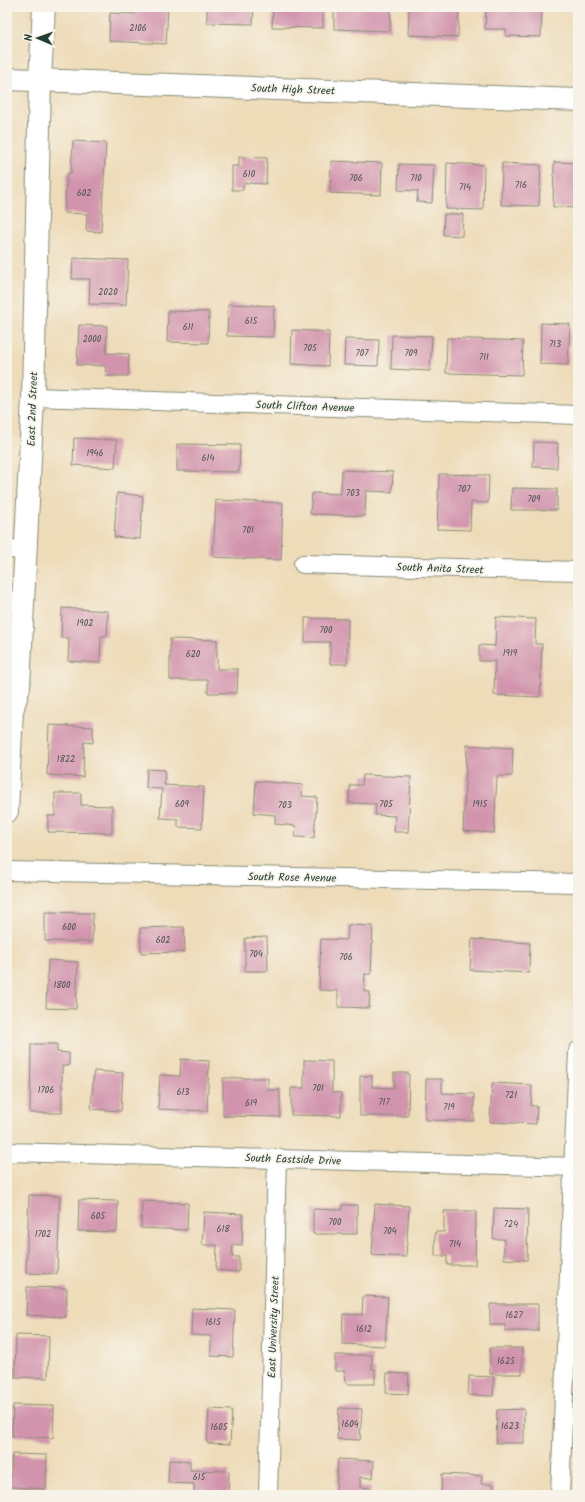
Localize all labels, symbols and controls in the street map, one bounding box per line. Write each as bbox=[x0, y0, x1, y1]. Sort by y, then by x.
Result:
north arrow bbox=[18, 18, 58, 58]
house number: 2106 bbox=[129, 21, 147, 36]
text: N bbox=[20, 34, 38, 41]
street label: South High Street bbox=[251, 80, 336, 100]
house number: 610 bbox=[243, 167, 256, 182]
house number: 706 bbox=[349, 171, 363, 186]
house number: 710 bbox=[410, 171, 422, 186]
house number: 716 bbox=[515, 178, 527, 193]
house number: 714 bbox=[459, 180, 471, 195]
house number: 602 bbox=[77, 186, 91, 201]
house number: 2020 bbox=[98, 285, 118, 300]
house number: 615 bbox=[245, 314, 258, 329]
house number: 611 bbox=[183, 320, 194, 335]
house number: 2000 bbox=[83, 332, 102, 347]
house number: 713 bbox=[549, 337, 561, 352]
house number: 705 bbox=[303, 341, 318, 356]
house number: 707 bbox=[356, 346, 369, 361]
house number: 709 bbox=[404, 346, 418, 361]
house number: 711 bbox=[479, 350, 489, 365]
street label: East 2nd Street bbox=[23, 371, 43, 447]
street label: South Clifton Avenue bbox=[255, 396, 355, 418]
house number: 1946 bbox=[86, 446, 104, 461]
house number: 614 bbox=[202, 451, 214, 466]
house number: 707 bbox=[458, 482, 471, 497]
house number: 703 bbox=[346, 486, 360, 501]
house number: 709 bbox=[527, 492, 541, 507]
house number: 701 bbox=[242, 523, 254, 538]
street label: South Anita Street bbox=[396, 558, 485, 580]
house number: 1902 bbox=[77, 616, 93, 631]
house number: 700 bbox=[319, 623, 333, 638]
house number: 1919 bbox=[503, 646, 518, 661]
house number: 620 bbox=[186, 647, 201, 662]
house number: 1822 bbox=[57, 752, 75, 767]
house number: 609 bbox=[175, 797, 190, 812]
house number: 705 bbox=[379, 797, 394, 812]
house number: 1915 bbox=[473, 797, 489, 812]
house number: 703 bbox=[278, 798, 292, 813]
street label: South Rose Avenue bbox=[248, 868, 336, 888]
house number: 600 bbox=[62, 920, 76, 935]
house number: 602 bbox=[156, 933, 170, 948]
house number: 704 bbox=[249, 947, 263, 962]
house number: 706 bbox=[339, 950, 353, 965]
house number: 1800 bbox=[53, 978, 71, 993]
house number: 701 bbox=[312, 1081, 324, 1096]
house number: 1706 bbox=[38, 1083, 54, 1098]
house number: 613 bbox=[177, 1085, 189, 1100]
house number: 721 bbox=[505, 1088, 517, 1103]
house number: 717 bbox=[378, 1095, 390, 1110]
house number: 619 bbox=[245, 1096, 258, 1111]
house number: 719 bbox=[443, 1100, 455, 1115]
street label: South Eastside Drive bbox=[245, 1149, 341, 1171]
house number: 605 bbox=[91, 1209, 106, 1224]
house number: 700 bbox=[328, 1215, 342, 1230]
house number: 724 bbox=[504, 1217, 518, 1232]
house number: 618 bbox=[216, 1222, 230, 1237]
house number: 704 bbox=[383, 1224, 397, 1239]
house number: 1702 bbox=[35, 1227, 51, 1242]
house number: 714 bbox=[449, 1237, 461, 1252]
street label: East University Street bbox=[263, 1275, 285, 1378]
house number: 1627 bbox=[505, 1308, 523, 1323]
house number: 1615 bbox=[205, 1315, 222, 1330]
house number: 1612 bbox=[356, 1322, 372, 1337]
house number: 1625 bbox=[497, 1354, 516, 1369]
house number: 1604 bbox=[341, 1417, 359, 1432]
house number: 1623 bbox=[501, 1419, 519, 1434]
house number: 1605 bbox=[210, 1420, 229, 1435]
house number: 615 bbox=[193, 1470, 206, 1485]

